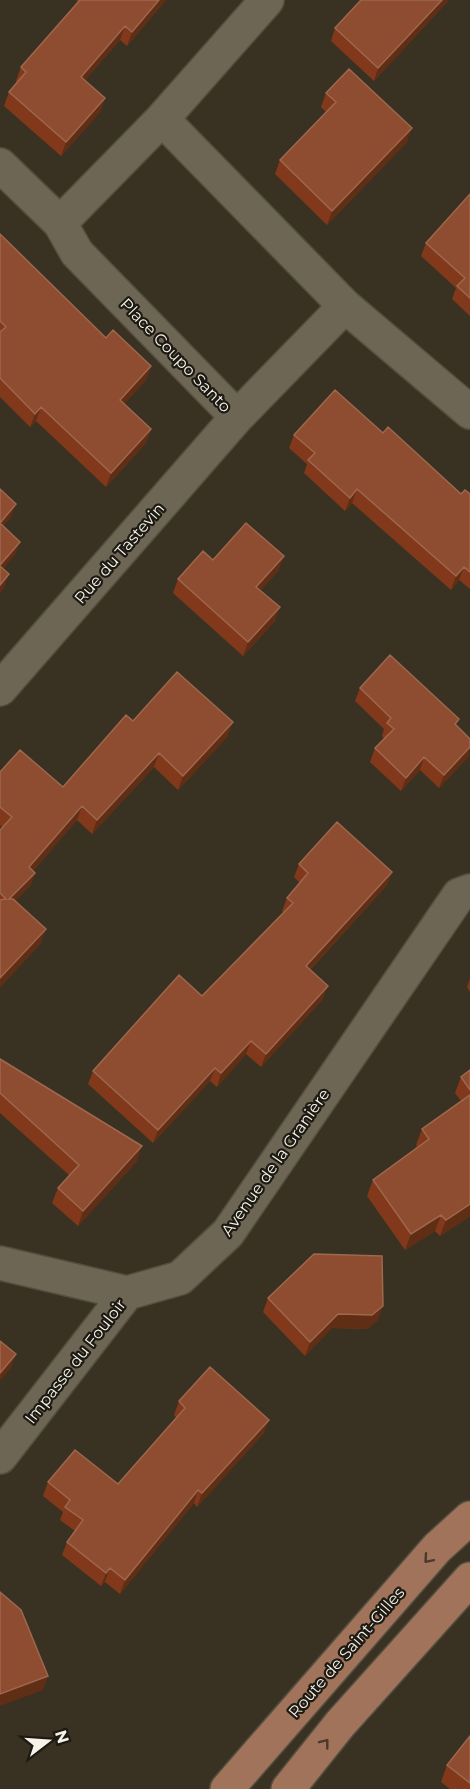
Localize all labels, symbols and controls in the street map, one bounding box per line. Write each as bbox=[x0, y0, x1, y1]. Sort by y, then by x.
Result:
street label: Place Coupo Santo bbox=[116, 294, 235, 416]
street label: Rue du Tastevin bbox=[70, 499, 168, 608]
street label: Avenue de la Granière bbox=[217, 1085, 334, 1240]
street label: Impasse du Fouloir bbox=[21, 1295, 130, 1427]
one-way arrow bbox=[424, 1552, 435, 1563]
street label: Route de Saint-Gilles bbox=[284, 1583, 408, 1722]
north arrow bbox=[18, 1711, 78, 1771]
text: N bbox=[51, 1728, 73, 1746]
one-way arrow bbox=[317, 1739, 328, 1750]

